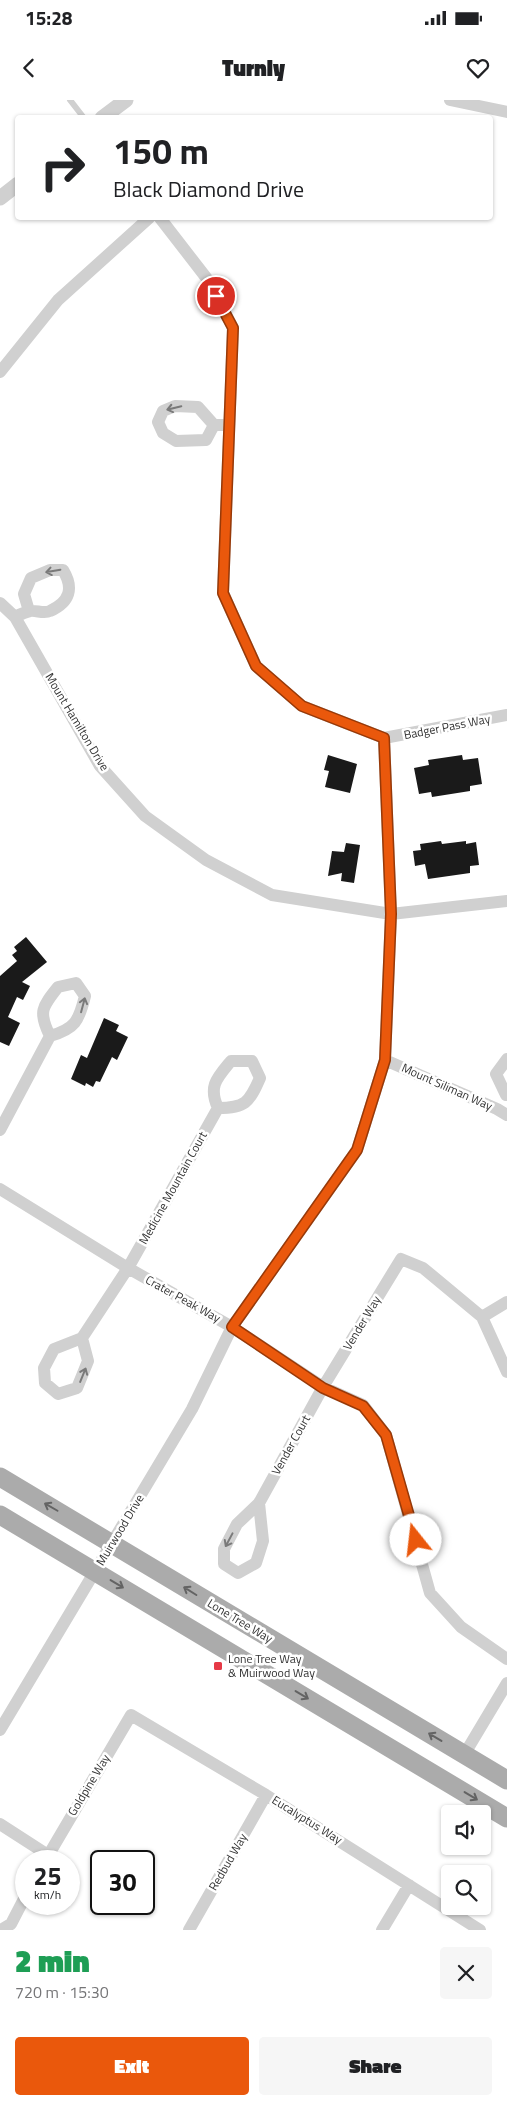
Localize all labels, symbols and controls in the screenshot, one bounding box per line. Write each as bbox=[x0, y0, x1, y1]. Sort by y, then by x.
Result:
text: 15:28 bbox=[25, 3, 72, 32]
text: Turnly bbox=[222, 51, 285, 85]
icon: back bbox=[15, 54, 43, 82]
icon: heart bbox=[464, 54, 492, 82]
text: 150 m bbox=[113, 124, 209, 178]
icon: right bbox=[30, 135, 95, 200]
text: Black Diamond Drive bbox=[113, 172, 304, 206]
pin bbox=[195, 275, 237, 317]
icon: arrive bbox=[202, 282, 230, 310]
one-way arrow bbox=[166, 404, 182, 413]
one-way arrow bbox=[46, 567, 62, 577]
street label: Mount Hamilton Drive bbox=[41, 669, 114, 774]
street label: Badger Pass Way bbox=[402, 709, 492, 744]
one-way arrow bbox=[79, 997, 88, 1013]
street label: Mount Siliman Way bbox=[399, 1058, 496, 1115]
street label: Medicine Mountain Court bbox=[134, 1127, 212, 1248]
street label: Crater Peak Way bbox=[142, 1270, 225, 1327]
street label: Vender Way bbox=[338, 1292, 385, 1354]
one-way arrow bbox=[78, 1368, 88, 1383]
street label: Vender Court bbox=[266, 1411, 315, 1478]
street label: Muirwood Drive bbox=[91, 1490, 148, 1569]
one-way arrow bbox=[44, 1502, 59, 1512]
position arrow bbox=[389, 1513, 441, 1565]
one-way arrow bbox=[224, 1532, 233, 1547]
one-way arrow bbox=[110, 1579, 124, 1589]
one-way arrow bbox=[184, 1586, 198, 1596]
street label: Lone Tree Way bbox=[204, 1594, 277, 1648]
place label: Lone Tree Way & Muirwood Way bbox=[228, 1649, 315, 1682]
marker: Lone Tree Way & Muirwood Way bbox=[212, 1660, 224, 1672]
one-way arrow bbox=[294, 1690, 308, 1700]
one-way arrow bbox=[429, 1732, 443, 1742]
street label: Goldpine Way bbox=[63, 1750, 115, 1819]
street label: Eucalyptus Way bbox=[268, 1790, 346, 1849]
one-way arrow bbox=[464, 1792, 478, 1802]
map controls bbox=[441, 1805, 491, 1915]
button: sound bbox=[441, 1805, 491, 1855]
street label: Redbud Way bbox=[203, 1829, 252, 1894]
speed limit sign: 30 bbox=[90, 1850, 155, 1915]
text: 25 bbox=[33, 1857, 62, 1895]
button: search bbox=[441, 1865, 491, 1915]
text: km/h bbox=[34, 1885, 61, 1904]
text: 2 min bbox=[15, 1938, 90, 1984]
button: close bbox=[440, 1947, 492, 1999]
text: 720 m · 15:30 bbox=[15, 1980, 109, 2004]
button: Exit bbox=[15, 2037, 249, 2095]
button: Share bbox=[259, 2037, 492, 2095]

